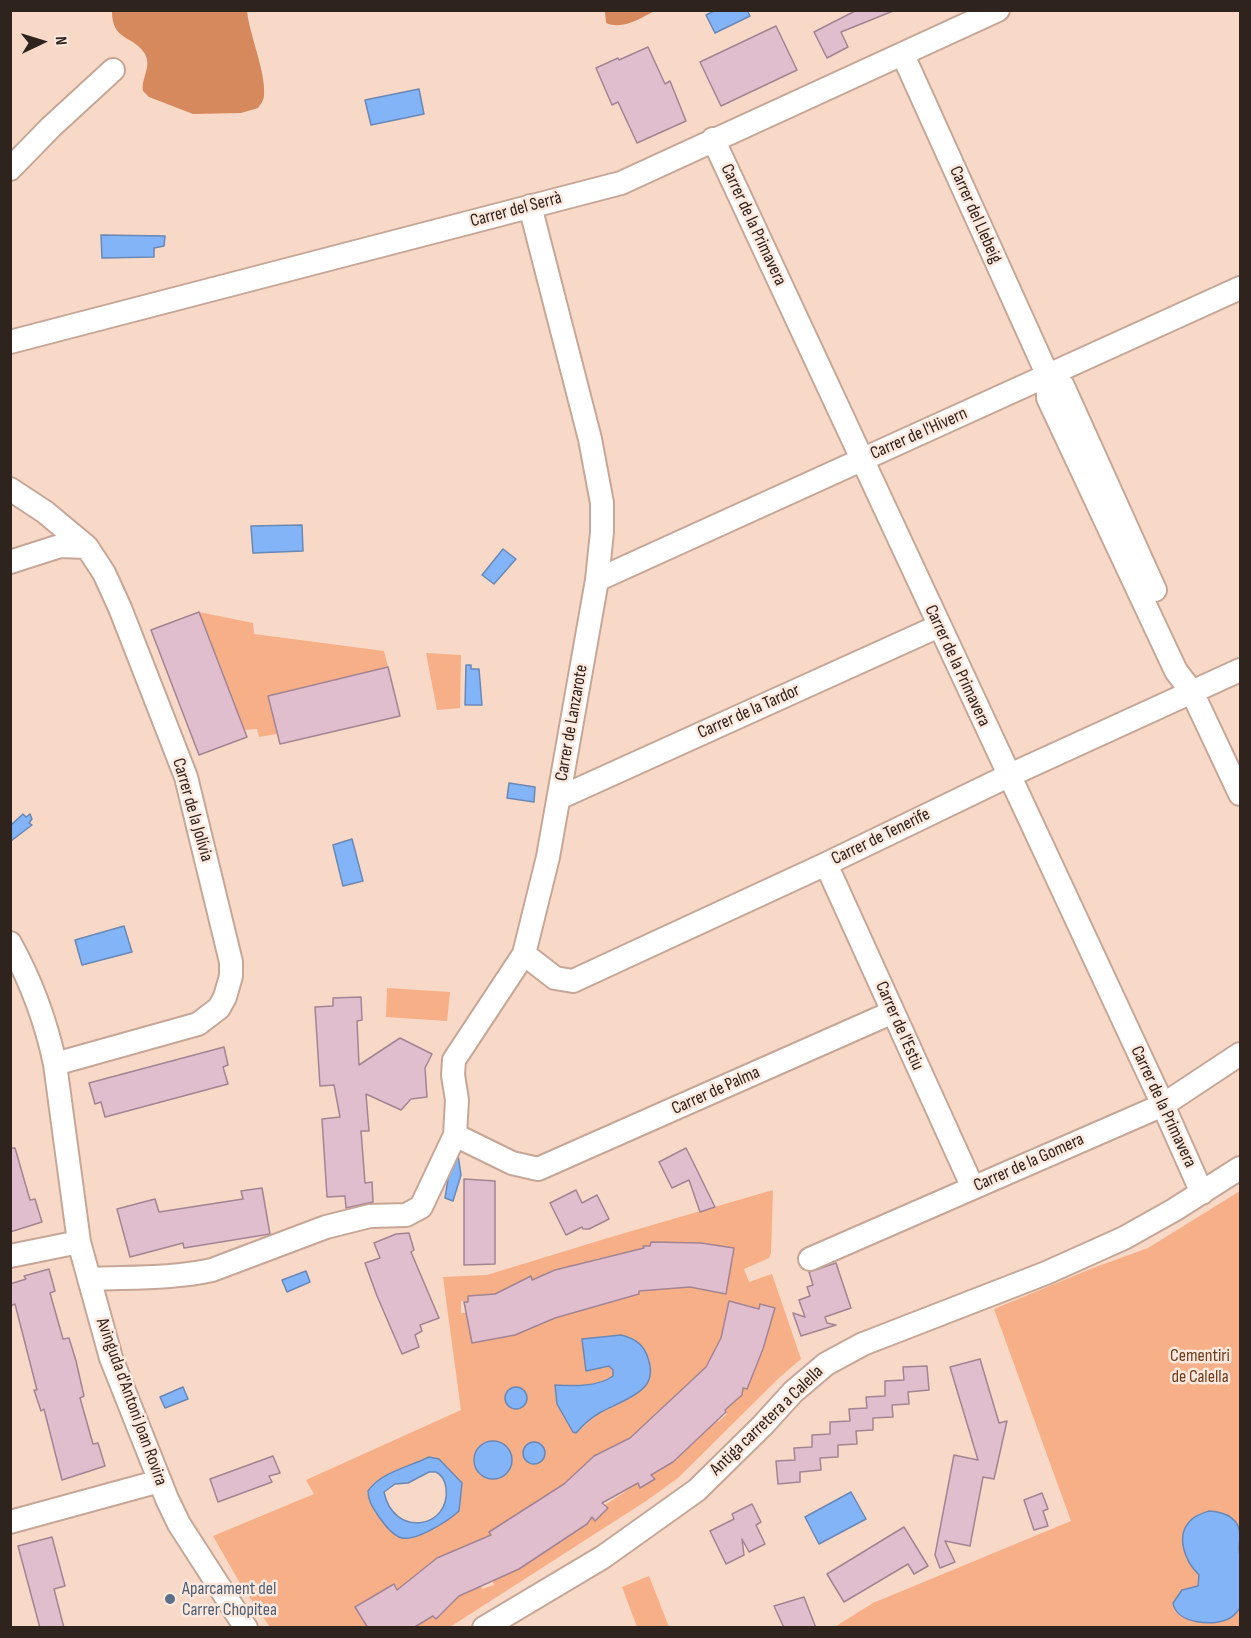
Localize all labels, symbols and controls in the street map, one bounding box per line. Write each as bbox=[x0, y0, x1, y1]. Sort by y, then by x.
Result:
north arrow bbox=[12, 12, 72, 72]
text: N bbox=[51, 36, 70, 46]
street label: Carrer de la Primavera bbox=[715, 161, 791, 289]
street label: Carrer del Llebeig bbox=[944, 163, 1006, 267]
street label: Carrer del Serrà bbox=[468, 187, 564, 233]
street label: Carrer de l'Hivern bbox=[867, 403, 971, 465]
street label: Carrer de la Primavera bbox=[919, 602, 995, 730]
street label: Carrer de Lanzarote bbox=[551, 663, 593, 783]
street label: Carrer de la Tardor bbox=[695, 680, 803, 744]
street label: Carrer de la Jolívia bbox=[167, 756, 217, 864]
street label: Carrer de Tenerife bbox=[828, 804, 934, 870]
street label: Carrer de l'Estiu bbox=[870, 978, 928, 1074]
street label: Carrer de la Primavera bbox=[1125, 1043, 1201, 1171]
street label: Carrer de Palma bbox=[668, 1062, 764, 1120]
street label: Carrer de la Gomera bbox=[970, 1129, 1088, 1197]
street label: Avinguda d'Antoni Joan Rovira bbox=[91, 1315, 171, 1489]
park label: Cementiri de Calella bbox=[1170, 1345, 1230, 1388]
street label: Antiga carretera a Calella bbox=[706, 1361, 828, 1481]
place label: Aparcament del Carrer Chopitea bbox=[182, 1578, 277, 1620]
marker: Aparcament del Carrer Chopitea bbox=[163, 1592, 177, 1606]

